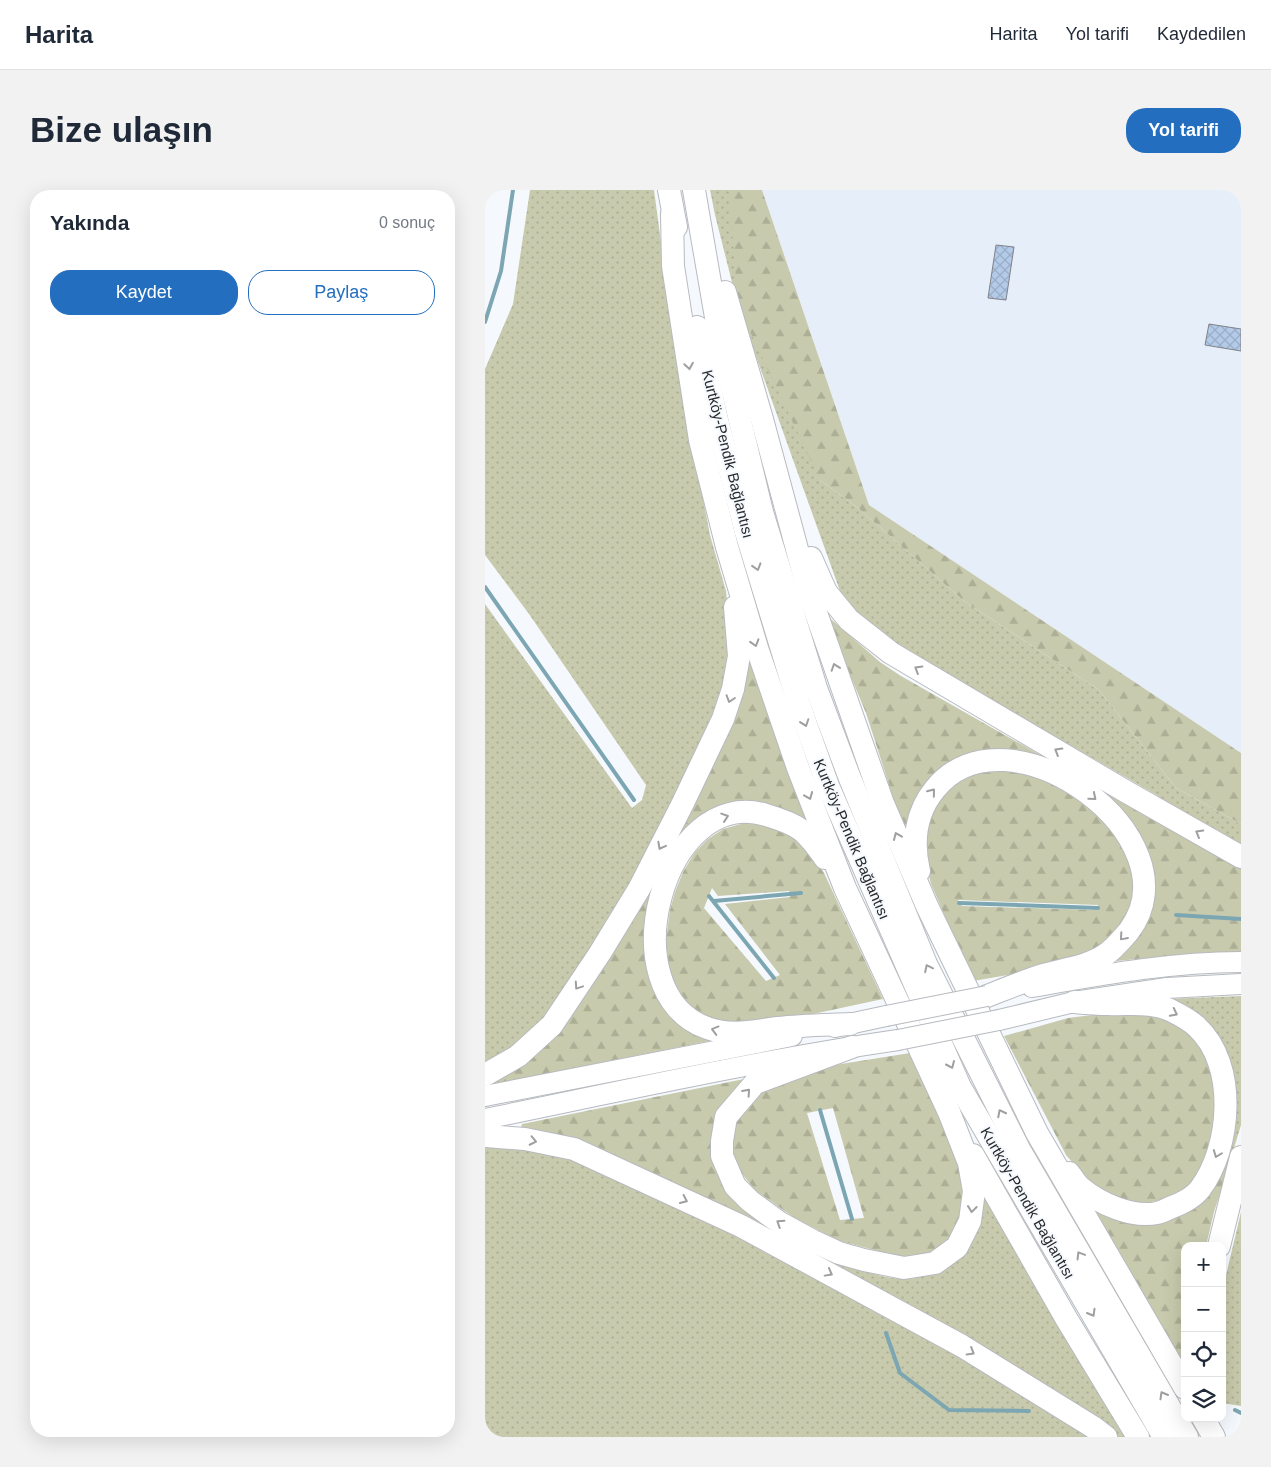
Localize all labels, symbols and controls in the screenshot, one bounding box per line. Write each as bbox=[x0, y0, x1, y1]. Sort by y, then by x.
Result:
text: Harita bbox=[25, 21, 93, 48]
text: Harita bbox=[990, 24, 1038, 44]
text: Yol tarifi bbox=[1066, 24, 1129, 44]
text: Kaydedilen bbox=[1157, 24, 1246, 44]
button: Yol tarifi bbox=[1126, 108, 1241, 153]
text: Bize ulaşın bbox=[30, 110, 213, 149]
text: Yakında bbox=[50, 211, 129, 234]
text: 0 sonuç bbox=[379, 214, 435, 231]
button: Kaydet bbox=[50, 270, 238, 315]
button: Paylaş bbox=[248, 270, 435, 315]
one-way arrow bbox=[683, 363, 694, 371]
street label: Kurtköy-Pendik Bağlantısı bbox=[699, 368, 757, 540]
one-way arrow bbox=[751, 563, 761, 571]
one-way arrow bbox=[750, 638, 760, 647]
one-way arrow bbox=[831, 663, 841, 671]
one-way arrow bbox=[914, 665, 923, 675]
one-way arrow bbox=[725, 694, 735, 703]
one-way arrow bbox=[799, 718, 809, 726]
one-way arrow bbox=[1054, 748, 1063, 758]
street label: Kurtköy-Pendik Bağlantısı bbox=[810, 756, 894, 922]
one-way arrow bbox=[927, 789, 935, 798]
one-way arrow bbox=[803, 791, 813, 800]
one-way arrow bbox=[1087, 792, 1096, 801]
one-way arrow bbox=[720, 812, 729, 822]
one-way arrow bbox=[1195, 829, 1204, 839]
one-way arrow bbox=[893, 832, 903, 841]
one-way arrow bbox=[657, 841, 667, 850]
one-way arrow bbox=[1120, 932, 1129, 941]
one-way arrow bbox=[924, 964, 934, 973]
one-way arrow bbox=[575, 980, 584, 989]
one-way arrow bbox=[1168, 1007, 1177, 1017]
one-way arrow bbox=[710, 1025, 719, 1036]
one-way arrow bbox=[944, 1060, 955, 1069]
one-way arrow bbox=[741, 1089, 750, 1098]
one-way arrow bbox=[997, 1109, 1007, 1118]
street label: Kurtköy-Pendik Bağlantısı bbox=[977, 1124, 1079, 1282]
one-way arrow bbox=[529, 1135, 538, 1146]
one-way arrow bbox=[1213, 1149, 1223, 1158]
one-way arrow bbox=[679, 1194, 688, 1204]
one-way arrow bbox=[967, 1206, 978, 1214]
one-way arrow bbox=[776, 1219, 785, 1229]
map controls bbox=[1181, 1242, 1226, 1422]
button: + bbox=[1181, 1242, 1226, 1287]
one-way arrow bbox=[1077, 1251, 1087, 1260]
one-way arrow bbox=[824, 1267, 833, 1277]
button: − bbox=[1181, 1287, 1226, 1332]
one-way arrow bbox=[1085, 1307, 1095, 1316]
button: locate bbox=[1181, 1332, 1226, 1377]
one-way arrow bbox=[966, 1345, 975, 1355]
button: layers bbox=[1181, 1377, 1226, 1422]
one-way arrow bbox=[1159, 1391, 1169, 1400]

